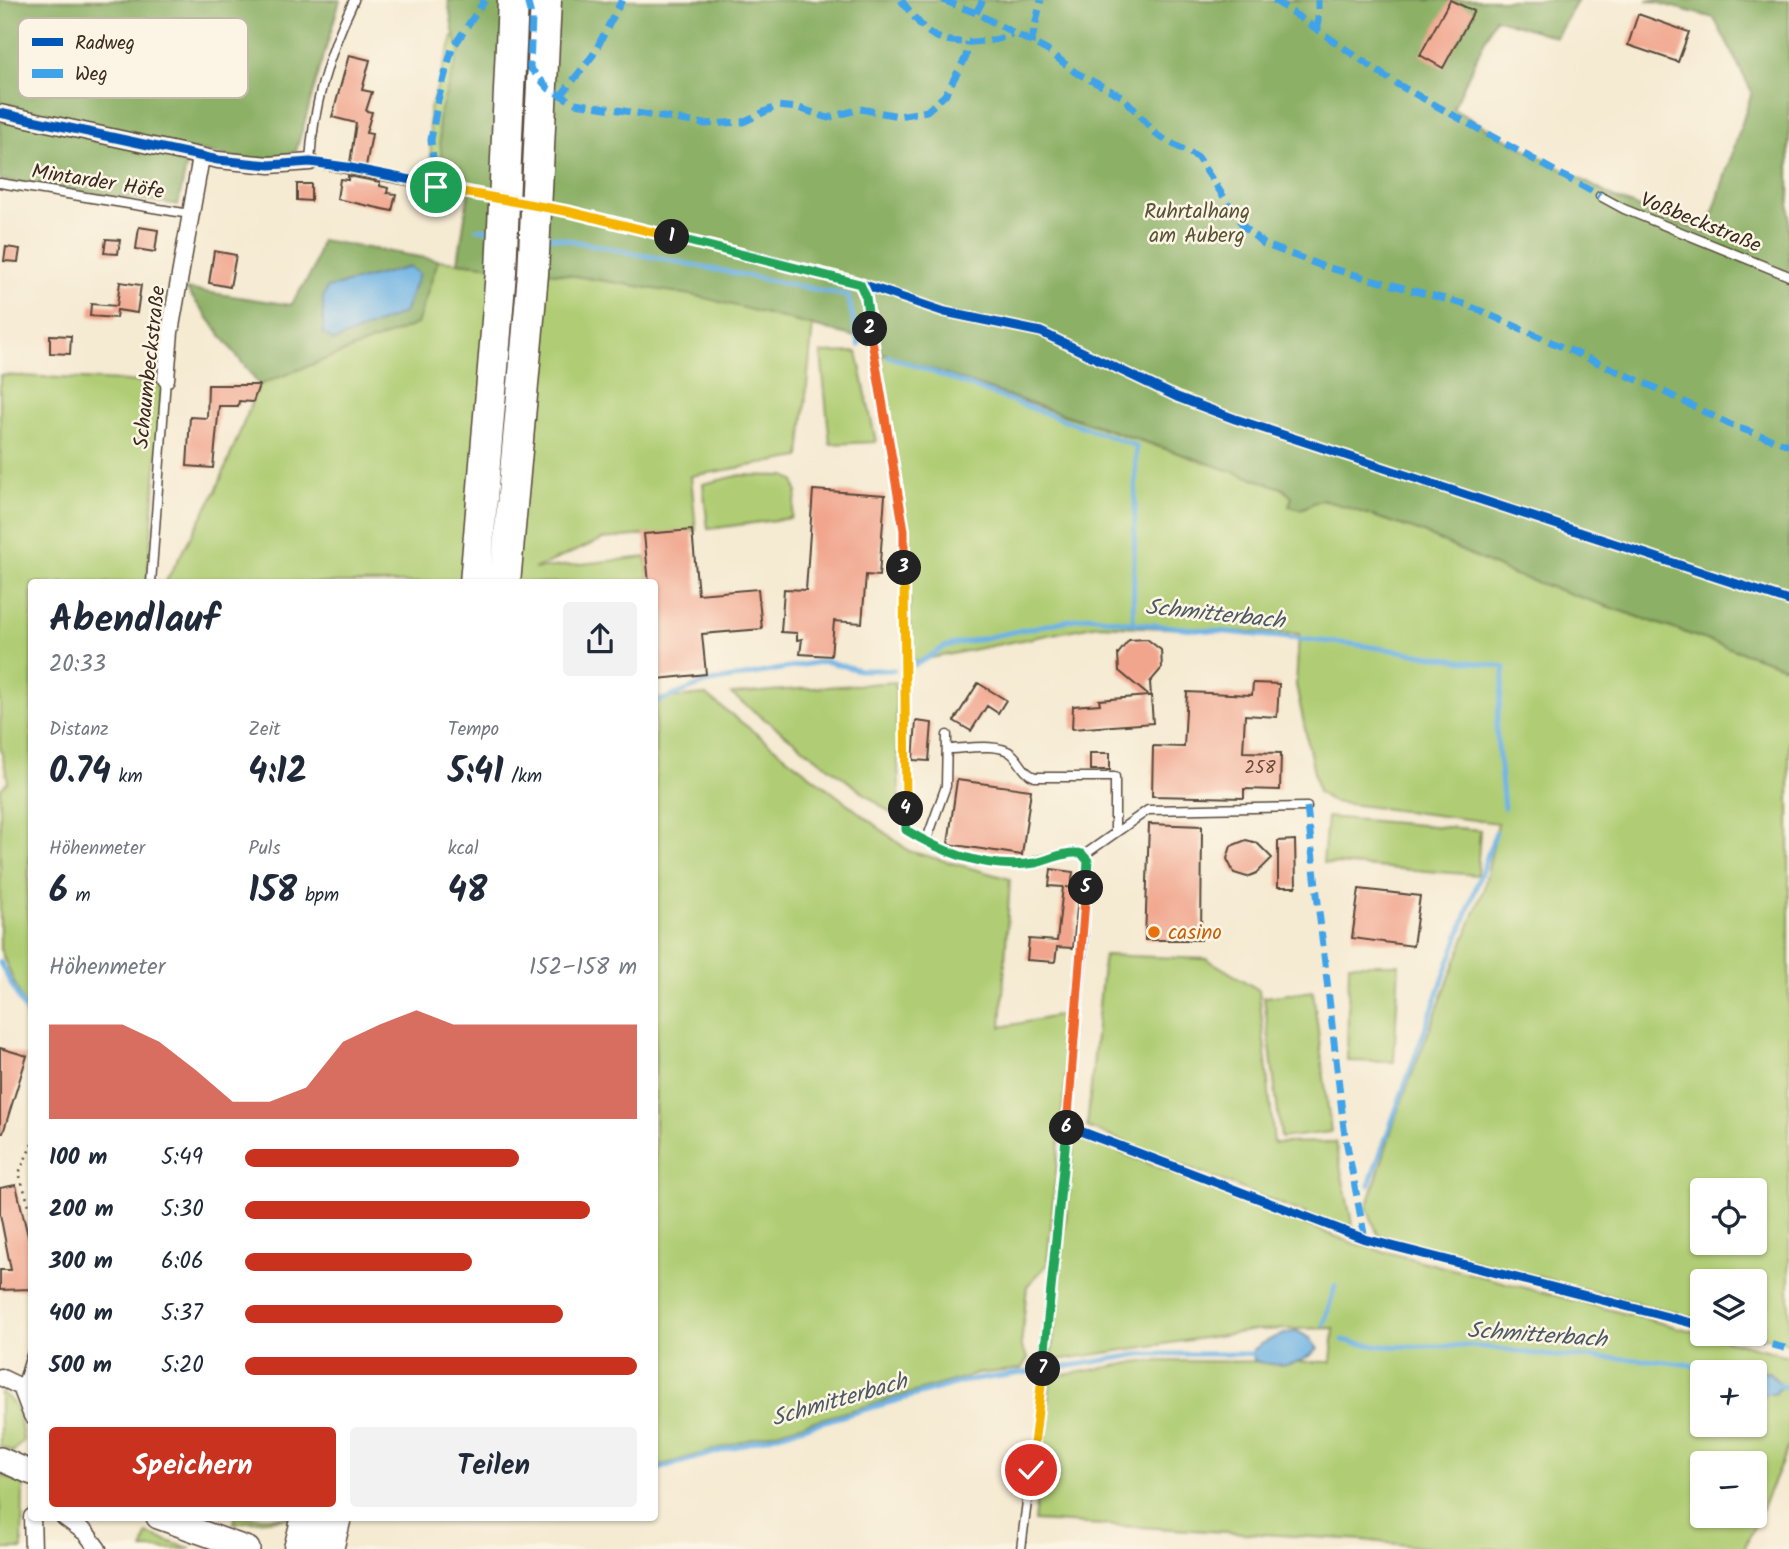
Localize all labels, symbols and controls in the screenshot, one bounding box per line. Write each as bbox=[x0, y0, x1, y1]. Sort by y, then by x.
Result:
legend bbox=[18, 18, 248, 98]
text: Radweg bbox=[75, 29, 135, 59]
text: Weg bbox=[75, 60, 107, 90]
street label: Mintarder Höfe bbox=[29, 156, 167, 209]
pin bbox=[406, 157, 466, 217]
icon: arrive bbox=[417, 168, 455, 206]
street label: Voßbeckstraße bbox=[1635, 184, 1767, 263]
park label: Ruhrtalhang am Auberg bbox=[1144, 196, 1250, 253]
pin: 1 bbox=[654, 219, 690, 254]
text: 1 bbox=[669, 221, 674, 251]
street label: Schaumbeckstraße bbox=[126, 283, 176, 450]
pin: 2 bbox=[852, 312, 888, 346]
text: 2 bbox=[864, 313, 875, 343]
pin: 3 bbox=[886, 550, 922, 586]
text: 3 bbox=[898, 552, 909, 582]
water label: Schmitterbach bbox=[1143, 590, 1288, 640]
text: Abendlauf bbox=[49, 591, 219, 651]
button: share bbox=[563, 602, 637, 676]
text: 20:33 bbox=[49, 647, 106, 683]
text: Distanz bbox=[49, 715, 109, 745]
text: Zeit bbox=[248, 715, 281, 745]
text: Tempo bbox=[448, 715, 499, 745]
text: 0.74 bbox=[49, 745, 111, 801]
text: 4:12 bbox=[248, 745, 307, 801]
text: 5:41 bbox=[448, 745, 504, 801]
house number: 258 bbox=[1245, 754, 1276, 783]
text: km bbox=[111, 762, 143, 792]
text: /km bbox=[504, 762, 542, 792]
pin: 4 bbox=[888, 792, 923, 826]
text: 4 bbox=[900, 793, 911, 823]
text: Höhenmeter bbox=[49, 834, 145, 864]
text: Puls bbox=[248, 834, 281, 864]
text: kcal bbox=[448, 834, 479, 864]
text: 6 bbox=[49, 864, 68, 920]
text: 158 bbox=[248, 864, 297, 920]
text: 48 bbox=[448, 864, 487, 920]
pin: 5 bbox=[1068, 870, 1104, 906]
text: 5 bbox=[1081, 872, 1090, 902]
text: m bbox=[68, 881, 91, 911]
text: bpm bbox=[297, 881, 339, 911]
place label: casino bbox=[1168, 917, 1222, 950]
marker: casino bbox=[1146, 924, 1162, 940]
text: Höhenmeter bbox=[49, 950, 165, 986]
text: 152–158 m bbox=[529, 950, 637, 986]
pin: 6 bbox=[1050, 1110, 1084, 1146]
text: 6 bbox=[1061, 1112, 1072, 1142]
text: 100 m bbox=[49, 1140, 107, 1176]
text: 5:49 bbox=[161, 1140, 203, 1176]
map controls bbox=[1690, 1178, 1767, 1528]
button: locate bbox=[1690, 1178, 1767, 1255]
text: 200 m bbox=[49, 1192, 114, 1228]
text: 5:30 bbox=[161, 1192, 204, 1228]
text: 300 m bbox=[49, 1244, 113, 1280]
text: 6:06 bbox=[161, 1244, 204, 1280]
button: layers bbox=[1690, 1269, 1767, 1346]
text: 400 m bbox=[49, 1296, 113, 1332]
text: 5:37 bbox=[161, 1296, 203, 1332]
water label: Schmitterbach bbox=[1466, 1313, 1609, 1359]
text: 500 m bbox=[49, 1348, 112, 1384]
text: 5:20 bbox=[161, 1348, 204, 1384]
pin: 7 bbox=[1026, 1352, 1060, 1386]
text: 7 bbox=[1038, 1353, 1047, 1383]
button: + bbox=[1690, 1360, 1767, 1437]
water label: Schmitterbach bbox=[767, 1364, 913, 1437]
button: Speichern bbox=[49, 1427, 336, 1507]
button: Teilen bbox=[350, 1427, 637, 1507]
pin bbox=[1001, 1440, 1061, 1500]
icon: check bbox=[1012, 1451, 1050, 1489]
button: − bbox=[1690, 1451, 1767, 1528]

